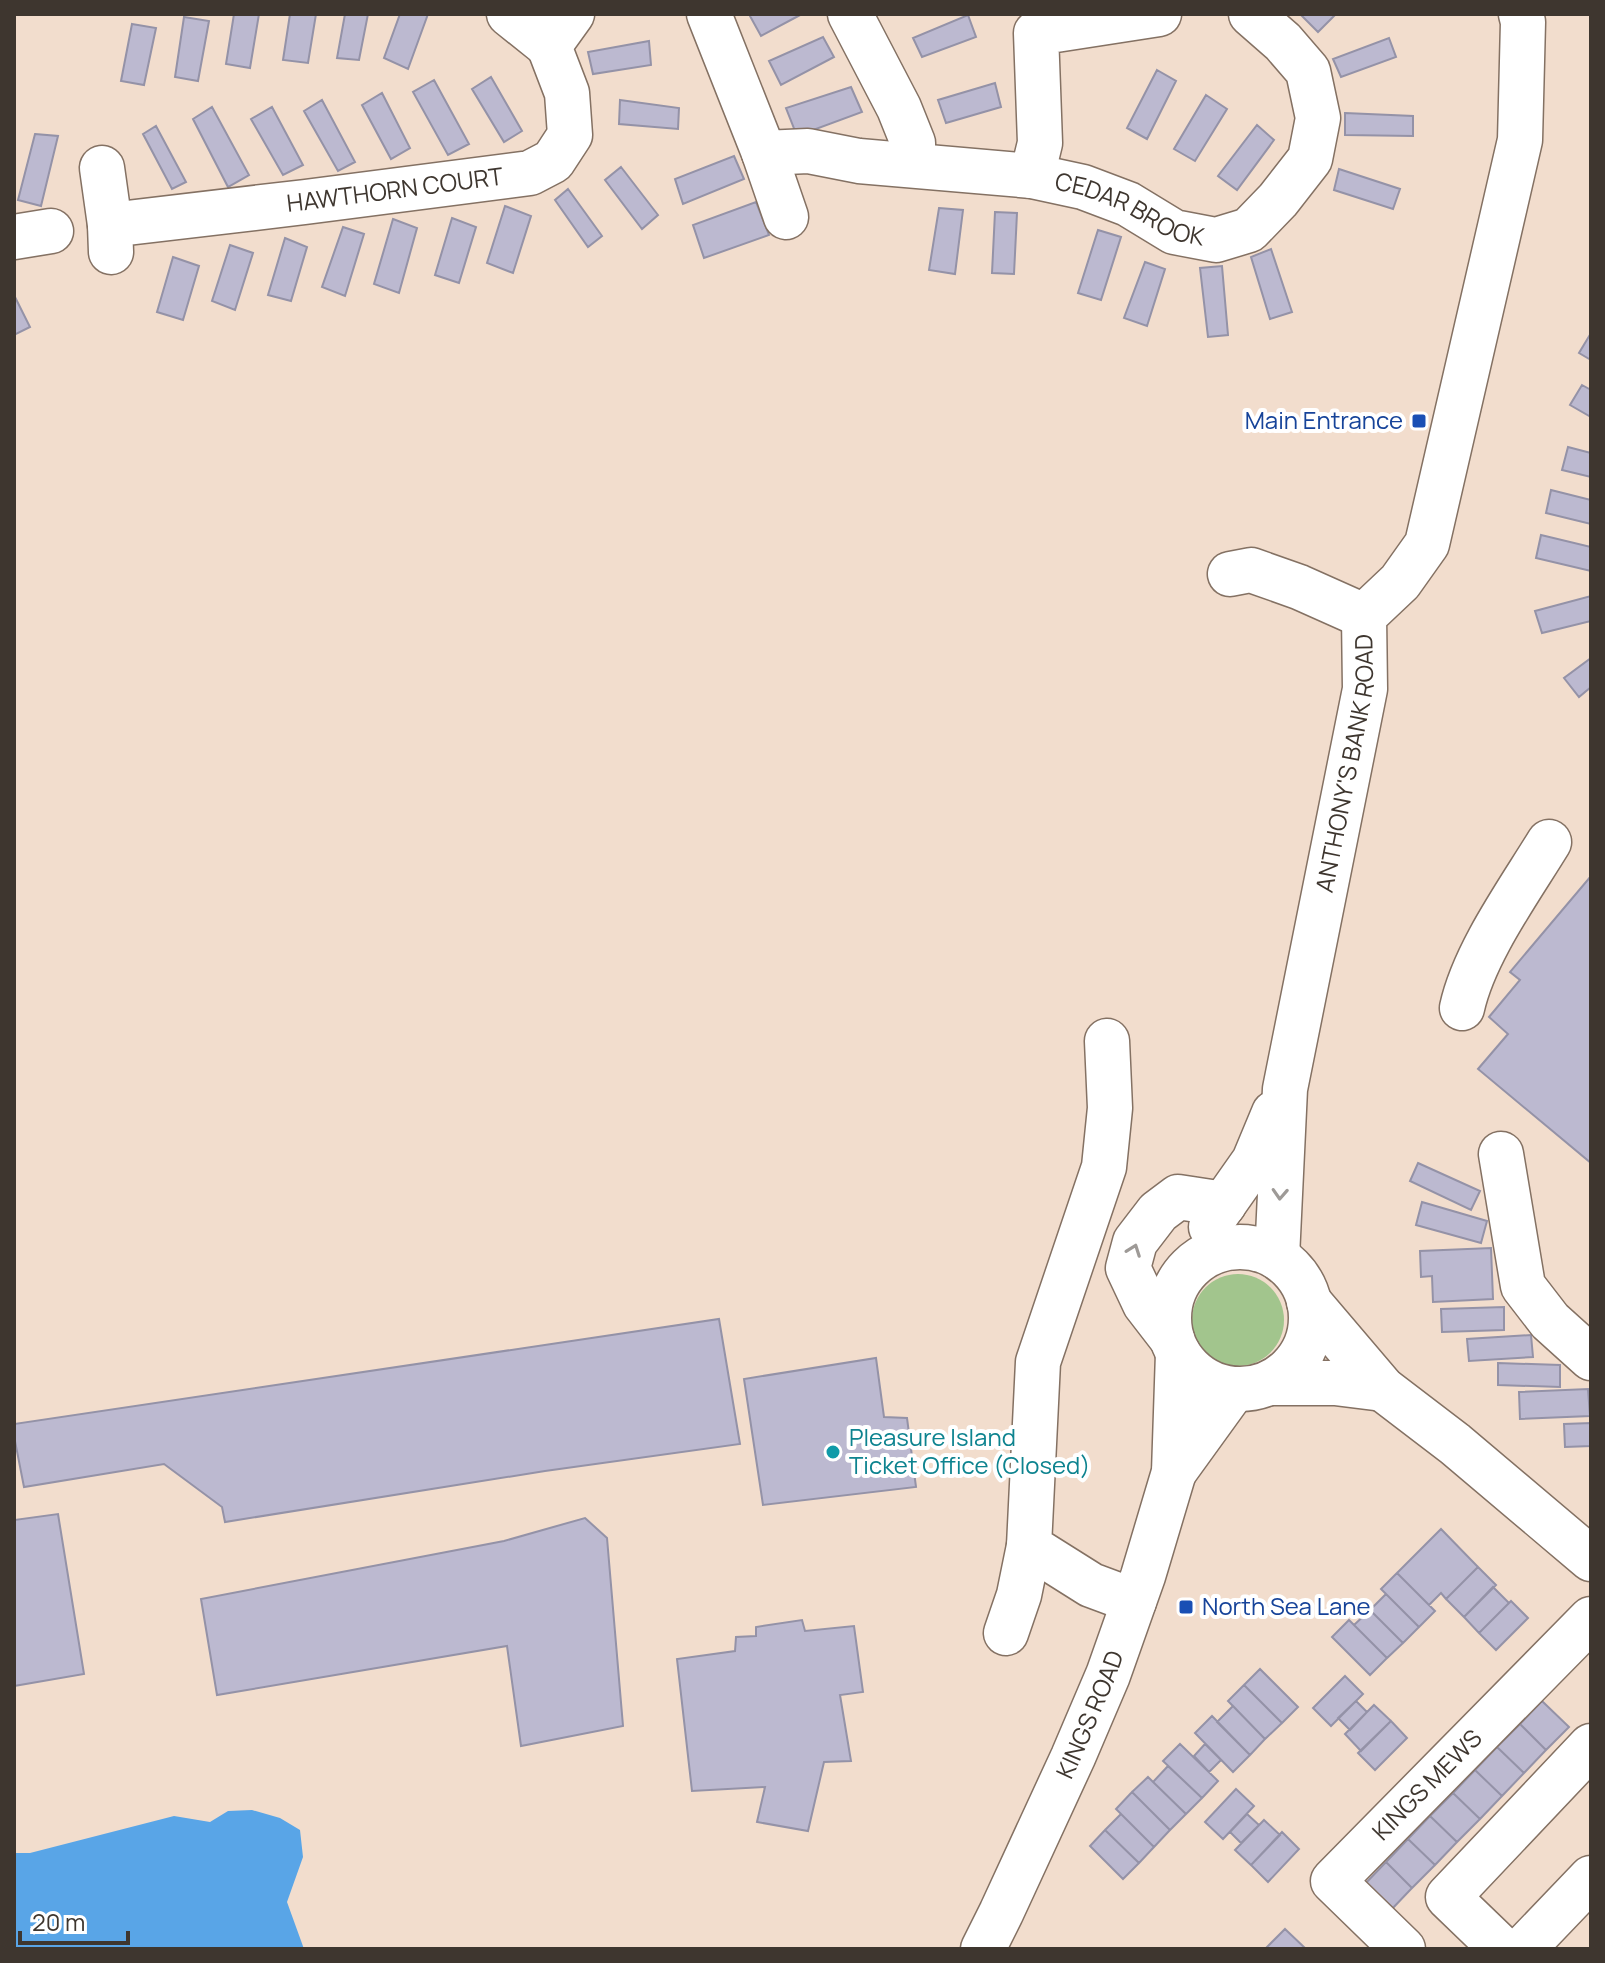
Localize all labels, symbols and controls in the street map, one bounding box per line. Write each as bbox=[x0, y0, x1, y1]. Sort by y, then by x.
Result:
street label: HAWTHORN COURT bbox=[285, 159, 505, 219]
street label: CEDAR BROOK bbox=[1052, 163, 1208, 253]
place label: Main Entrance bbox=[1245, 403, 1403, 436]
marker: Main Entrance bbox=[1410, 412, 1428, 430]
street label: ANTHONY'S BANK ROAD bbox=[1307, 634, 1381, 895]
one-way arrow bbox=[1271, 1188, 1288, 1201]
one-way arrow bbox=[1124, 1244, 1141, 1258]
place label: Pleasure Island Ticket Office (Closed) bbox=[849, 1420, 1090, 1481]
marker: Pleasure Island Ticket Office (Closed) bbox=[824, 1443, 842, 1461]
place label: North Sea Lane bbox=[1202, 1589, 1370, 1622]
marker: North Sea Lane bbox=[1177, 1598, 1195, 1616]
street label: KINGS ROAD bbox=[1047, 1646, 1130, 1783]
street label: KINGS MEWS bbox=[1364, 1721, 1488, 1847]
scale bar bbox=[20, 1895, 128, 1945]
text: 20 m bbox=[32, 1905, 85, 1938]

